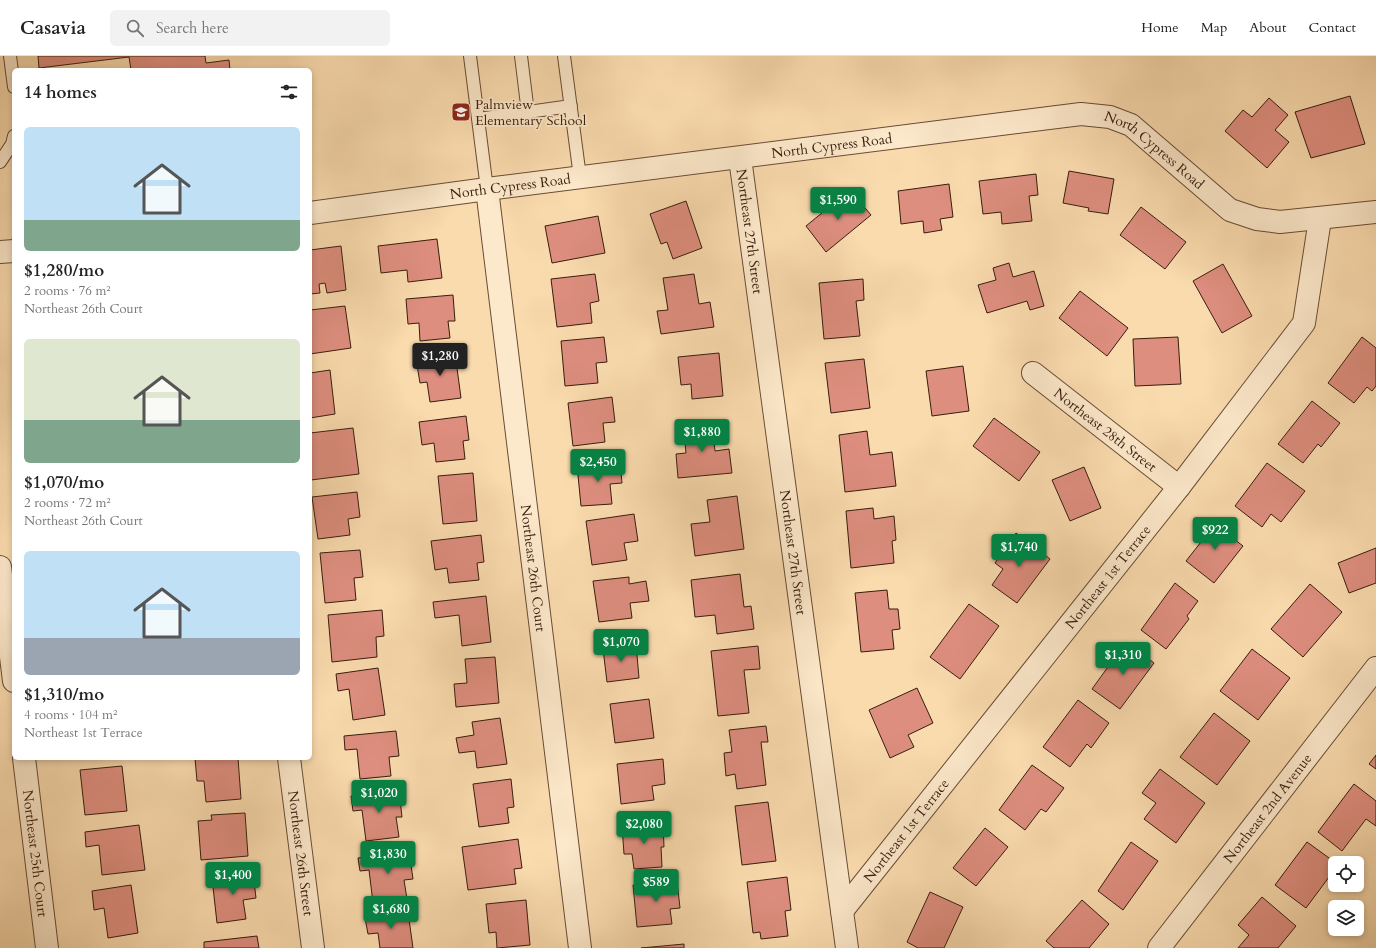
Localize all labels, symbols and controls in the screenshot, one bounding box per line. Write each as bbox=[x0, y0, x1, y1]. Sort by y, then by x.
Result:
search box bbox=[110, 10, 390, 46]
text: Casavia bbox=[20, 15, 86, 41]
icon: search bbox=[124, 17, 146, 39]
text: Search here bbox=[156, 18, 229, 38]
text: Home bbox=[1141, 18, 1179, 37]
text: Map bbox=[1201, 18, 1227, 37]
text: About bbox=[1249, 18, 1286, 37]
text: Contact bbox=[1308, 18, 1356, 37]
text: 14 homes bbox=[24, 81, 97, 104]
icon: filters bbox=[278, 81, 300, 103]
place label: Palmview Elementary School bbox=[475, 95, 587, 130]
school or university icon: Palmview Elementary School bbox=[450, 101, 472, 123]
street label: North Cypress Road bbox=[1102, 106, 1209, 194]
street label: North Cypress Road bbox=[770, 128, 894, 163]
icon: home bbox=[126, 153, 198, 225]
street label: Northeast 27th Street bbox=[732, 168, 768, 296]
street label: North Cypress Road bbox=[449, 169, 572, 203]
pin: $1,590 bbox=[805, 187, 871, 221]
text: $1,590 bbox=[819, 191, 857, 209]
text: $1,280/mo bbox=[24, 259, 104, 282]
text: 2 rooms · 76 m² bbox=[24, 282, 111, 300]
text: Northeast 26th Court bbox=[24, 300, 143, 318]
pin: $1,280 bbox=[407, 343, 473, 377]
text: $1,280 bbox=[421, 347, 459, 365]
icon: home bbox=[126, 365, 198, 437]
street label: Northeast 28th Street bbox=[1050, 383, 1161, 476]
pin: $1,880 bbox=[669, 419, 735, 453]
text: $1,880 bbox=[683, 423, 721, 441]
pin: $2,450 bbox=[565, 449, 631, 483]
text: $2,450 bbox=[579, 453, 617, 471]
text: $1,070/mo bbox=[24, 471, 104, 494]
street label: Northeast 27th Street bbox=[776, 489, 811, 617]
text: 2 rooms · 72 m² bbox=[24, 494, 111, 512]
street label: Northeast 26th Court bbox=[516, 504, 551, 633]
text: Northeast 26th Court bbox=[24, 512, 143, 530]
pin: $922 bbox=[1191, 517, 1239, 551]
street label: Northeast 1st Terrace bbox=[1060, 521, 1155, 633]
text: $922 bbox=[1202, 521, 1228, 539]
pin: $1,740 bbox=[986, 534, 1052, 568]
text: $1,740 bbox=[1000, 538, 1038, 556]
icon: home bbox=[126, 577, 198, 649]
pin: $1,070 bbox=[588, 629, 654, 663]
text: $1,070 bbox=[602, 633, 640, 651]
pin: $1,310 bbox=[1090, 642, 1156, 676]
text: $1,310 bbox=[1104, 646, 1142, 664]
text: $1,310/mo bbox=[24, 683, 104, 706]
text: 4 rooms · 104 m² bbox=[24, 706, 117, 724]
text: Northeast 1st Terrace bbox=[24, 724, 143, 742]
street label: Northeast 2nd Avenue bbox=[1219, 749, 1316, 867]
street label: Northeast 1st Terrace bbox=[859, 774, 953, 886]
pin: $1,020 bbox=[346, 780, 412, 814]
text: $1,020 bbox=[360, 784, 398, 802]
street label: Northeast 25th Court bbox=[18, 789, 53, 918]
street label: Northeast 26th Street bbox=[284, 790, 318, 918]
pin: $2,080 bbox=[611, 811, 677, 845]
text: $2,080 bbox=[625, 815, 663, 833]
pin: $1,830 bbox=[355, 841, 421, 875]
text: $1,830 bbox=[369, 845, 407, 863]
map controls bbox=[1328, 856, 1364, 936]
button: locate bbox=[1328, 856, 1364, 892]
pin: $1,400 bbox=[200, 862, 266, 896]
text: $1,400 bbox=[214, 866, 252, 884]
pin: $589 bbox=[632, 869, 680, 903]
text: $589 bbox=[643, 873, 669, 891]
pin: $1,680 bbox=[358, 896, 424, 930]
text: $1,680 bbox=[372, 900, 410, 918]
button: layers bbox=[1328, 900, 1364, 936]

